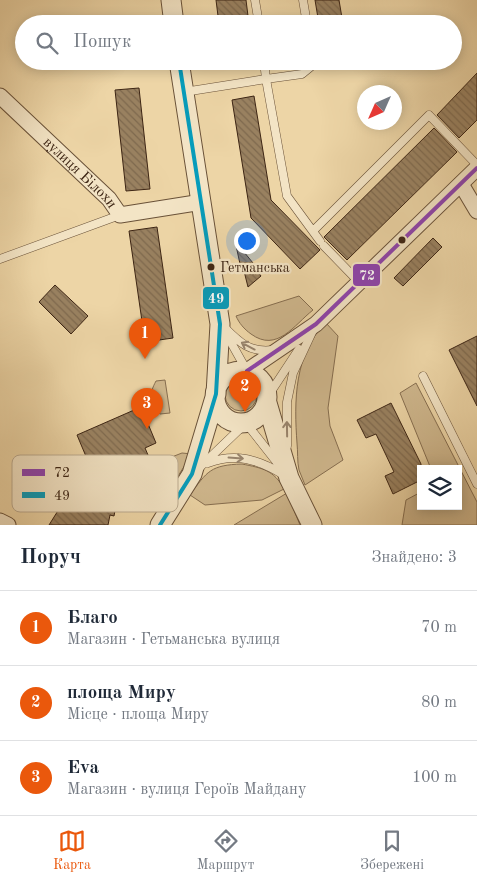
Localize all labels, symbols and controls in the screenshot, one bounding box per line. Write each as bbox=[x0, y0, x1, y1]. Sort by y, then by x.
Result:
search box bbox=[15, 15, 462, 70]
icon: search bbox=[33, 29, 61, 57]
text: Пошук bbox=[73, 33, 131, 52]
north arrow bbox=[357, 85, 402, 130]
street label: вулиця Білохи bbox=[40, 135, 119, 211]
your location bbox=[234, 228, 260, 254]
unlabelled marker bbox=[397, 235, 407, 245]
place label: Гетманська bbox=[220, 261, 290, 275]
marker: Гетманська bbox=[206, 262, 216, 272]
line badge: 72 bbox=[352, 263, 381, 287]
text: 72 bbox=[359, 269, 375, 283]
line badge: 49 bbox=[202, 286, 230, 310]
text: 49 bbox=[208, 292, 224, 306]
pin: 1 bbox=[129, 318, 161, 359]
one-way arrow bbox=[241, 341, 256, 350]
pin: 2 bbox=[229, 371, 261, 412]
pin: 3 bbox=[131, 388, 163, 429]
one-way arrow bbox=[282, 421, 292, 438]
one-way arrow bbox=[228, 454, 244, 463]
legend bbox=[12, 455, 178, 512]
map controls bbox=[417, 465, 462, 510]
button: layers bbox=[417, 465, 462, 510]
text: 72 bbox=[54, 466, 70, 480]
text: 49 bbox=[54, 489, 70, 503]
text: Поруч bbox=[20, 547, 81, 568]
text: Знайдено: 3 bbox=[372, 550, 457, 566]
text: Благо bbox=[67, 609, 118, 628]
text: 1 bbox=[31, 620, 41, 636]
text: 70 m bbox=[421, 620, 457, 636]
text: Магазин · Гетьманська вулиця bbox=[67, 632, 280, 648]
text: площа Миру bbox=[67, 684, 176, 703]
text: 2 bbox=[31, 695, 41, 711]
text: 80 m bbox=[421, 695, 457, 711]
text: Місце · площа Миру bbox=[67, 707, 209, 723]
text: Eva bbox=[67, 759, 99, 778]
text: 3 bbox=[31, 770, 41, 786]
text: 100 m bbox=[412, 770, 457, 786]
text: Магазин · вулиця Героїв Майдану bbox=[67, 782, 306, 798]
tab: Карта bbox=[53, 827, 91, 874]
tab: Маршрут bbox=[197, 827, 254, 874]
tab: Збережені bbox=[360, 827, 424, 874]

